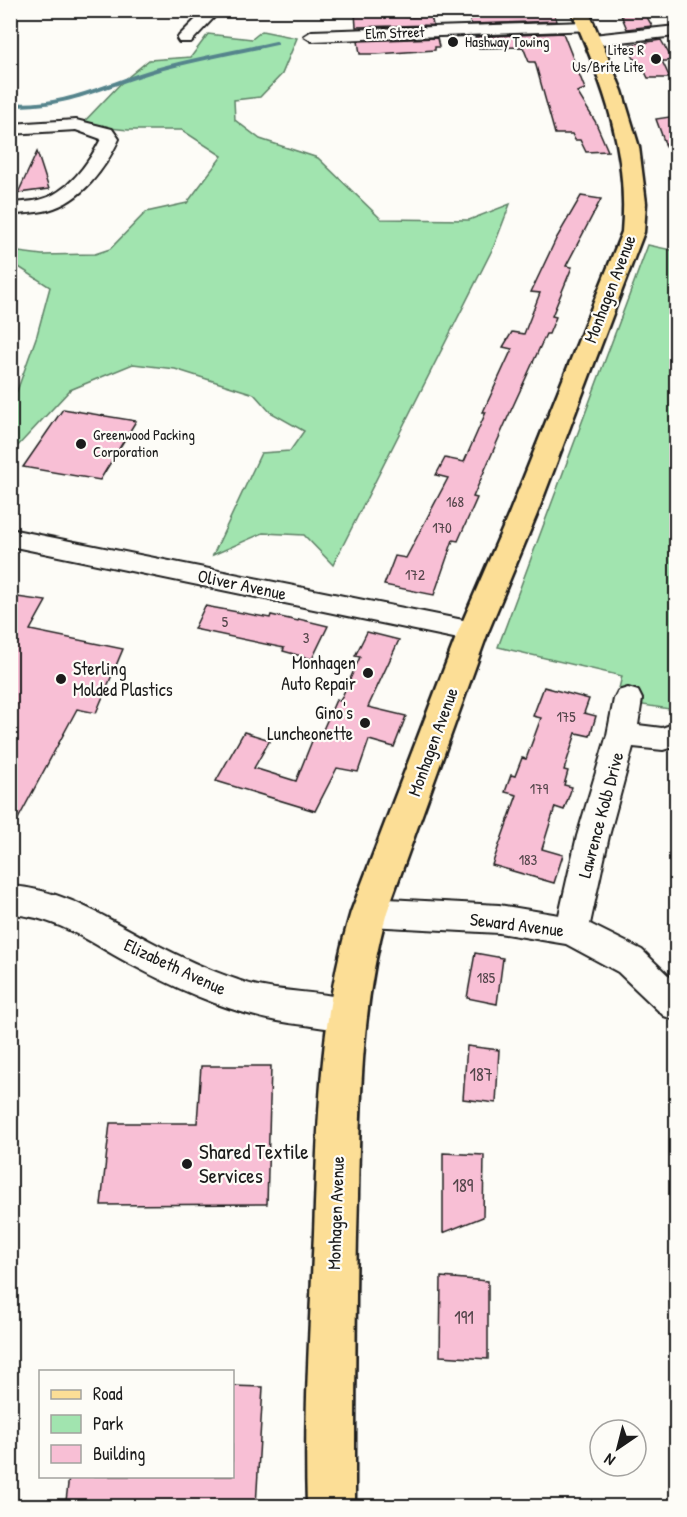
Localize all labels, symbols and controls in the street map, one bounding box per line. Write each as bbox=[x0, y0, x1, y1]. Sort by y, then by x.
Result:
street label: Elm Street bbox=[365, 21, 426, 44]
place label: Hashway Towing bbox=[465, 31, 550, 52]
marker: Hashway Towing bbox=[446, 35, 460, 49]
place label: Lites R Us/Brite Lite bbox=[572, 39, 644, 77]
marker: Lites R Us/Brite Lite bbox=[649, 52, 663, 66]
street label: Monhagen Avenue bbox=[577, 231, 642, 346]
place label: Greenwood Packing Corporation bbox=[93, 424, 195, 462]
marker: Greenwood Packing Corporation bbox=[74, 437, 88, 451]
house number: 168 bbox=[446, 491, 464, 512]
house number: 170 bbox=[432, 517, 452, 538]
street label: Oliver Avenue bbox=[196, 563, 289, 606]
house number: 172 bbox=[405, 564, 425, 585]
house number: 5 bbox=[222, 611, 229, 632]
house number: 3 bbox=[303, 627, 310, 648]
place label: Monhagen Auto Repair bbox=[281, 650, 356, 696]
place label: Sterling Molded Plastics bbox=[73, 656, 173, 702]
marker: Monhagen Auto Repair bbox=[361, 666, 375, 680]
marker: Sterling Molded Plastics bbox=[54, 672, 68, 686]
street label: Monhagen Avenue bbox=[401, 684, 464, 800]
place label: Gino's Luncheonette bbox=[267, 700, 353, 746]
house number: 175 bbox=[556, 706, 576, 727]
marker: Gino's Luncheonette bbox=[358, 716, 372, 730]
street label: Lawrence Kolb Drive bbox=[572, 749, 629, 881]
house number: 179 bbox=[530, 778, 549, 799]
house number: 183 bbox=[519, 849, 538, 870]
street label: Seward Avenue bbox=[469, 906, 566, 943]
street label: Elizabeth Avenue bbox=[120, 932, 230, 1001]
house number: 185 bbox=[477, 967, 496, 988]
house number: 187 bbox=[469, 1062, 493, 1087]
place label: Shared Textile Services bbox=[199, 1137, 309, 1190]
street label: Monhagen Avenue bbox=[321, 1156, 350, 1270]
marker: Shared Textile Services bbox=[180, 1157, 194, 1171]
house number: 189 bbox=[453, 1173, 474, 1198]
house number: 191 bbox=[454, 1305, 474, 1330]
legend bbox=[39, 1370, 234, 1478]
text: Road bbox=[93, 1381, 123, 1406]
text: Park bbox=[93, 1411, 124, 1436]
north arrow bbox=[588, 1418, 648, 1478]
text: Building bbox=[93, 1441, 145, 1466]
text: N bbox=[599, 1449, 619, 1472]

